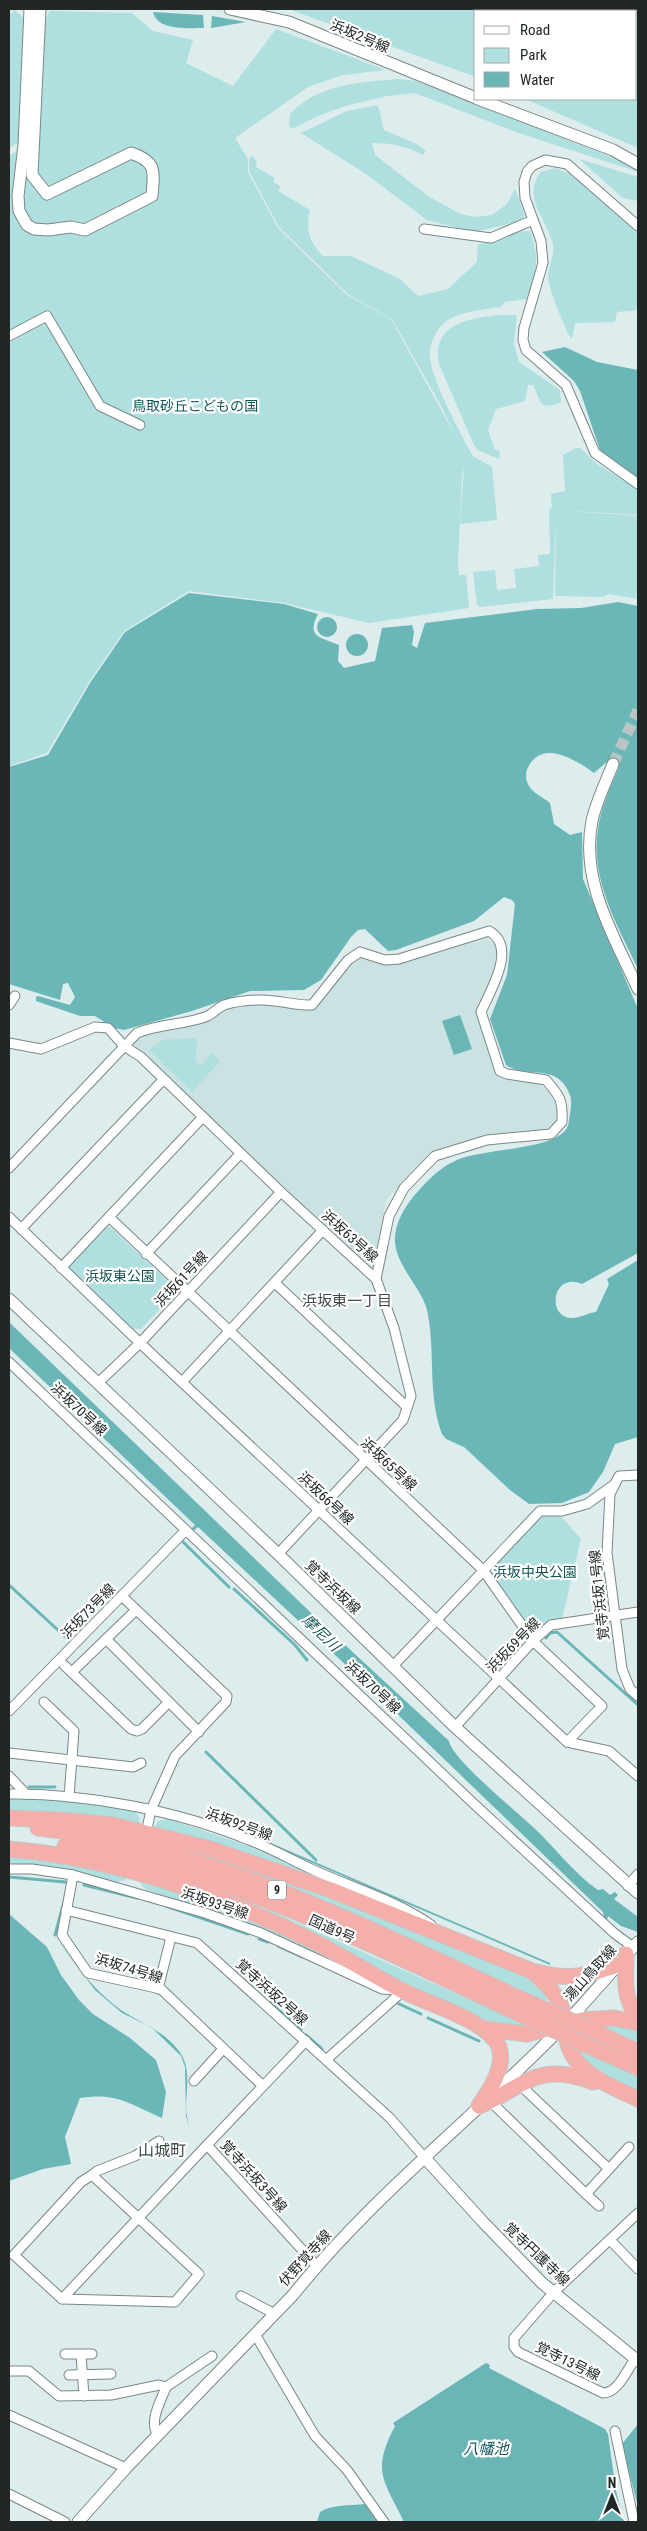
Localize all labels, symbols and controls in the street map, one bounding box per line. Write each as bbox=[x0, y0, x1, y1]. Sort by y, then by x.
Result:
legend bbox=[474, 10, 637, 100]
street label: 浜坂2号線 bbox=[328, 16, 392, 56]
text: Road bbox=[520, 21, 550, 39]
text: Park bbox=[520, 46, 547, 64]
text: Water bbox=[520, 71, 555, 89]
park label: 鳥取砂丘こどもの国 bbox=[132, 398, 258, 414]
street label: 浜坂63号線 bbox=[319, 1207, 381, 1265]
street label: 浜坂61号線 bbox=[151, 1248, 211, 1310]
park label: 浜坂東公園 bbox=[85, 1268, 155, 1284]
district label: 浜坂東一丁目 bbox=[302, 1292, 392, 1310]
street label: 浜坂70号線 bbox=[48, 1379, 110, 1439]
street label: 浜坂65号線 bbox=[358, 1434, 420, 1494]
street label: 浜坂66号線 bbox=[295, 1468, 357, 1528]
street label: 覚寺浜坂1号線 bbox=[586, 1549, 612, 1641]
street label: 覚寺浜坂線 bbox=[302, 1557, 364, 1617]
park label: 浜坂中央公園 bbox=[493, 1564, 577, 1580]
street label: 浜坂73号線 bbox=[58, 1580, 118, 1642]
water label: 摩尼川 bbox=[299, 1611, 345, 1656]
street label: 浜坂69号線 bbox=[483, 1614, 543, 1676]
street label: 浜坂70号線 bbox=[342, 1657, 404, 1717]
street label: 浜坂92号線 bbox=[203, 1805, 275, 1843]
road number: 9 bbox=[268, 1880, 286, 1900]
street label: 浜坂93号線 bbox=[179, 1884, 251, 1922]
street label: 国道9号 bbox=[306, 1912, 358, 1946]
street label: 湯山鳥取線 bbox=[561, 1942, 619, 2004]
street label: 浜坂74号線 bbox=[93, 1950, 165, 1986]
street label: 覚寺浜坂2号線 bbox=[233, 1956, 311, 2028]
street label: 覚寺浜坂3号線 bbox=[218, 2137, 290, 2215]
district label: 山城町 bbox=[138, 2141, 186, 2160]
street label: 覚寺円護寺線 bbox=[501, 2219, 573, 2289]
street label: 伏野覚寺線 bbox=[276, 2227, 334, 2289]
street label: 覚寺13号線 bbox=[533, 2339, 603, 2383]
water label: 八幡池 bbox=[463, 2440, 510, 2458]
north arrow bbox=[587, 2471, 637, 2521]
text: N bbox=[608, 2475, 616, 2491]

